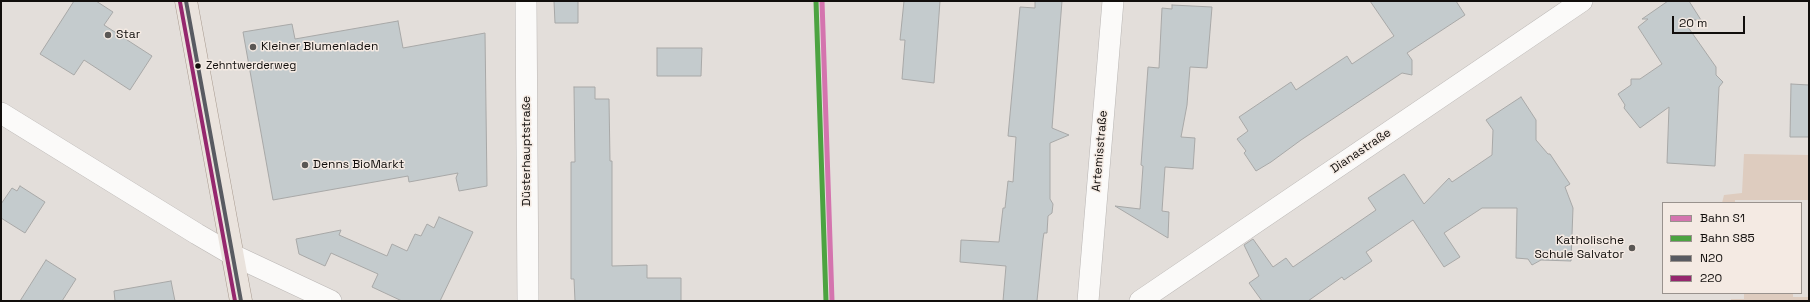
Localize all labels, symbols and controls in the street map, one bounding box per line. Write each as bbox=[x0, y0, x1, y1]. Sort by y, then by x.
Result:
scale bar bbox=[1674, 8, 1747, 34]
text: 20 m bbox=[1679, 15, 1707, 31]
place label: Star bbox=[116, 28, 140, 42]
marker: Star bbox=[103, 30, 113, 40]
place label: Kleiner Blumenladen bbox=[261, 40, 378, 54]
marker: Kleiner Blumenladen bbox=[248, 42, 258, 52]
place label: Zehntwerderweg bbox=[206, 59, 296, 73]
marker: Zehntwerderweg bbox=[193, 61, 203, 71]
street label: Düsterhauptstraße bbox=[520, 96, 534, 206]
street label: Artemisstraße bbox=[1089, 110, 1111, 192]
street label: Dianastraße bbox=[1328, 126, 1394, 176]
place label: Denns BioMarkt bbox=[313, 158, 404, 172]
marker: Denns BioMarkt bbox=[300, 160, 310, 170]
legend bbox=[1662, 202, 1802, 294]
text: Bahn S1 bbox=[1700, 210, 1745, 226]
text: Bahn S85 bbox=[1700, 230, 1755, 246]
place label: Katholische Schule Salvator bbox=[1534, 234, 1624, 262]
marker: Katholische Schule Salvator bbox=[1627, 243, 1637, 253]
text: N20 bbox=[1700, 250, 1723, 266]
text: 220 bbox=[1700, 270, 1722, 286]

